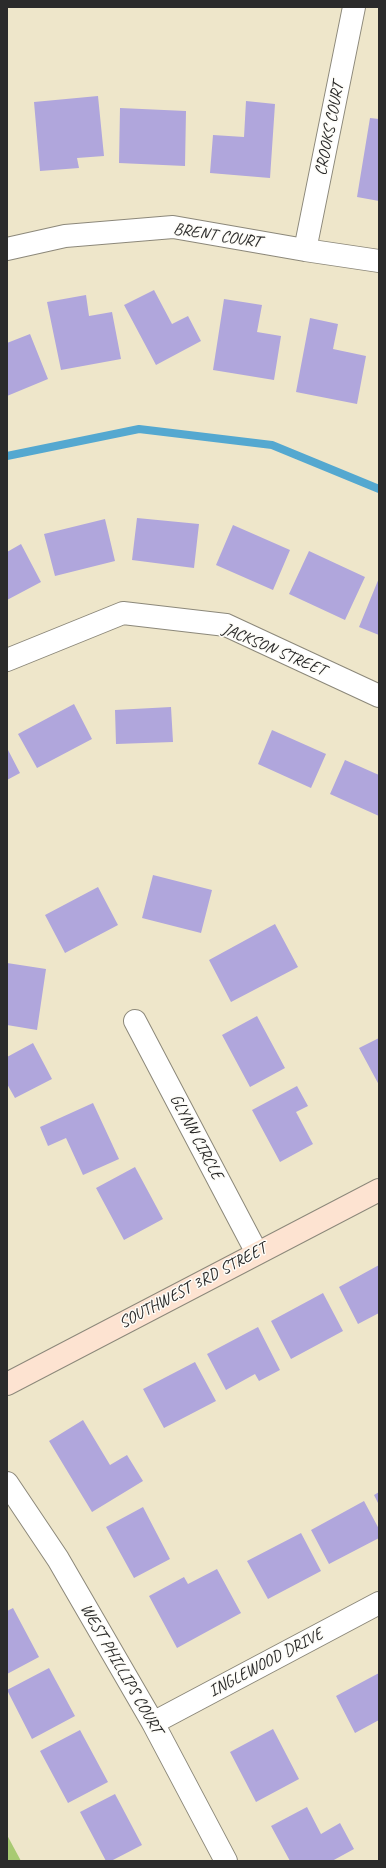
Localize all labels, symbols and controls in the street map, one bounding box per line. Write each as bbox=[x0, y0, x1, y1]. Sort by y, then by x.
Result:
street label: CROOKS COURT bbox=[311, 81, 349, 177]
street label: BRENT COURT bbox=[172, 219, 262, 253]
street label: JACKSON STREET bbox=[219, 619, 329, 681]
street label: GLYNN CIRCLE bbox=[165, 1091, 227, 1183]
street label: SOUTHWEST 3RD STREET bbox=[116, 1238, 270, 1334]
street label: WEST PHILLIPS COURT bbox=[75, 1600, 167, 1738]
street label: INGLEWOOD DRIVE bbox=[205, 1624, 327, 1702]

